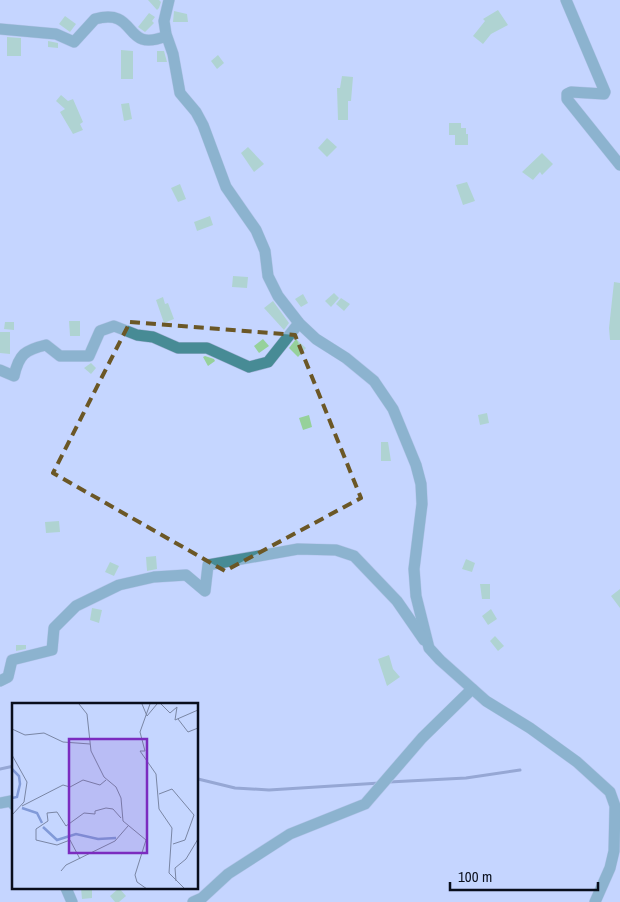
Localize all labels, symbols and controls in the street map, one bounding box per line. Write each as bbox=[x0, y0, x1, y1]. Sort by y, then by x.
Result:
inset map bbox=[12, 703, 199, 890]
scale bar bbox=[450, 860, 598, 892]
text: 100 m bbox=[458, 866, 492, 887]

